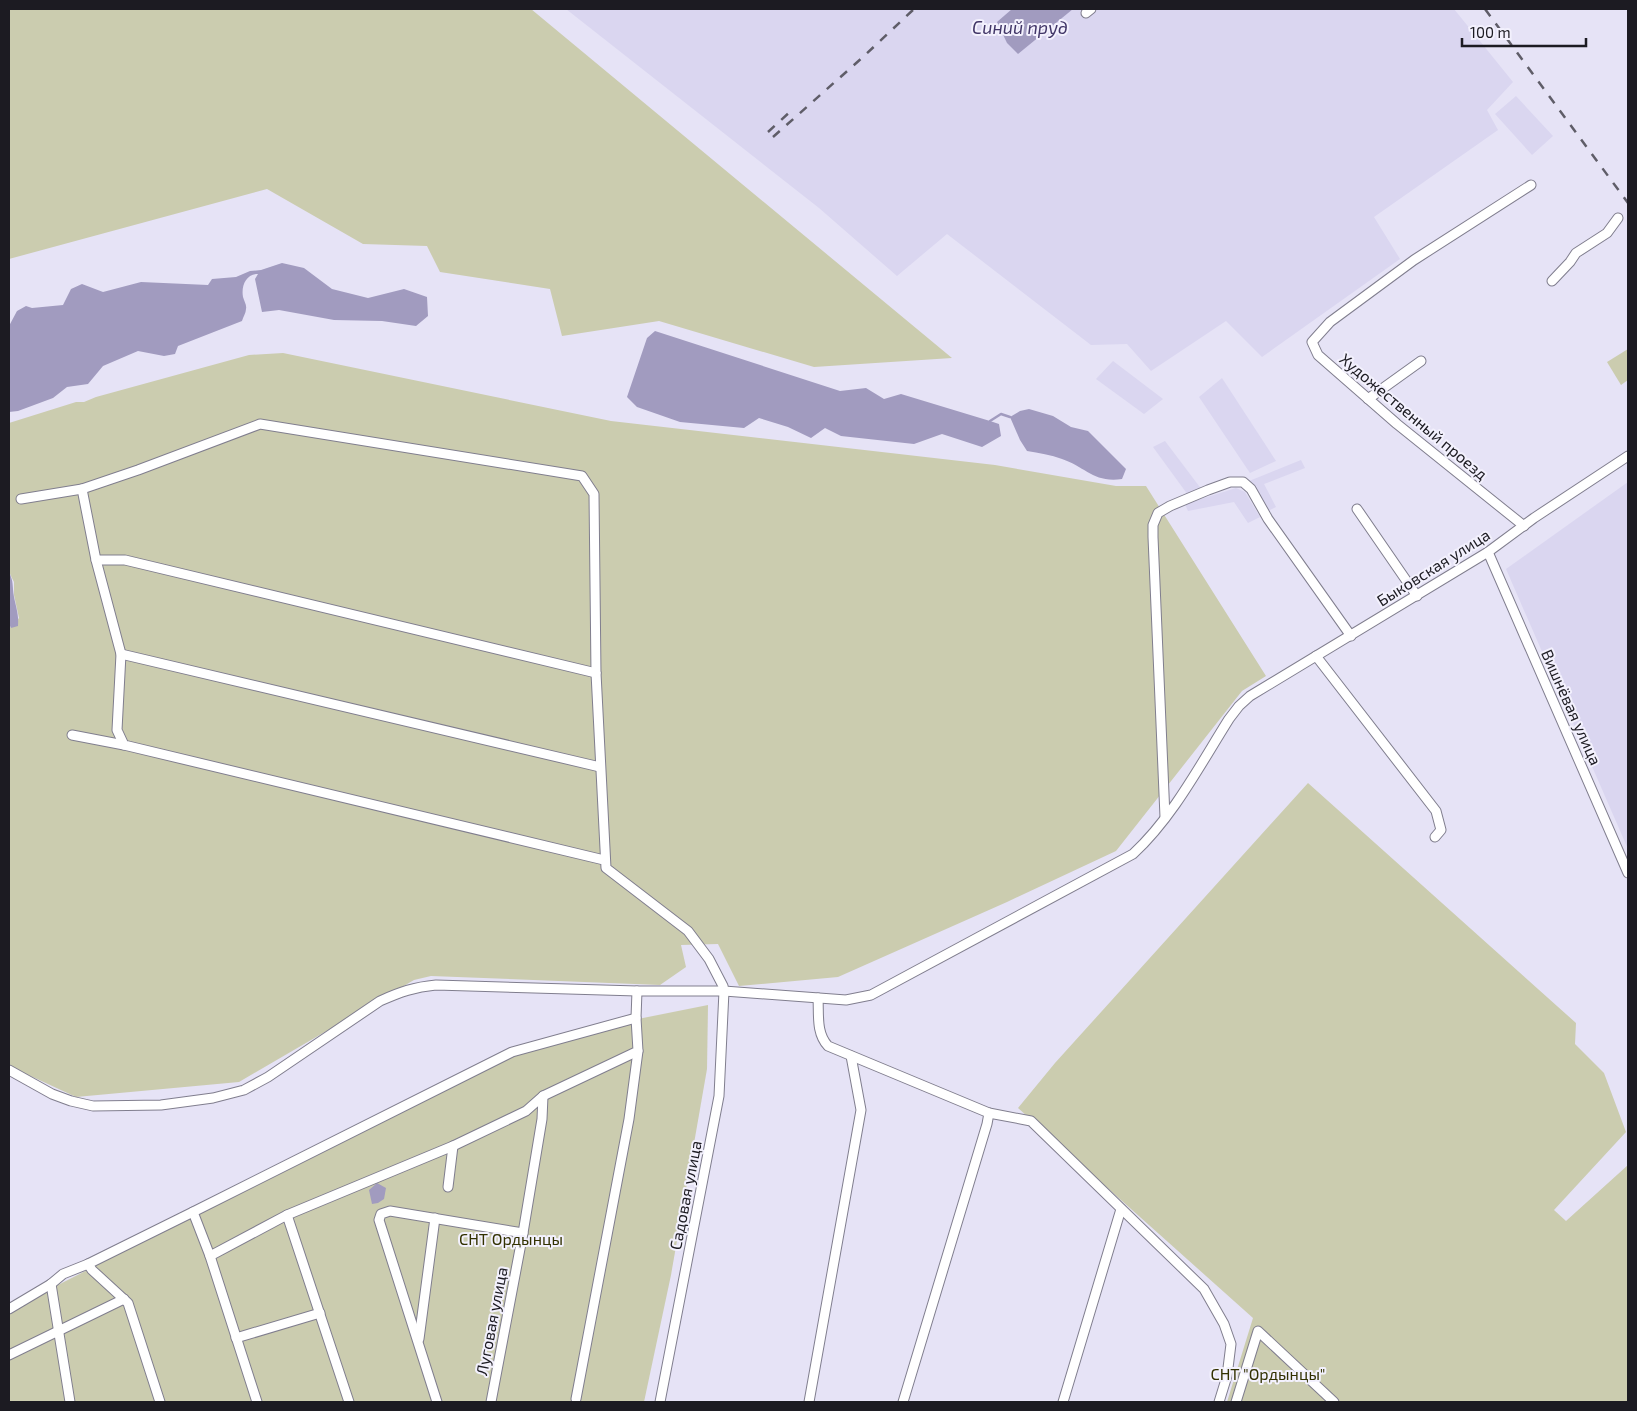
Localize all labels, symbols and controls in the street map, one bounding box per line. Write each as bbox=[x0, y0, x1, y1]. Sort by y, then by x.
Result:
scale bar bbox=[1462, 15, 1586, 47]
water label: Синий пруд bbox=[972, 16, 1068, 38]
text: 100 m bbox=[1470, 23, 1511, 41]
street label: Художественный проезд bbox=[1336, 349, 1492, 484]
street label: Быковская улица bbox=[1373, 525, 1494, 610]
street label: Вишнёвая улица bbox=[1537, 646, 1606, 768]
street label: Садовая улица bbox=[665, 1139, 706, 1252]
park label: СНТ Ордынцы bbox=[459, 1229, 563, 1248]
street label: Луговая улица bbox=[471, 1265, 512, 1377]
park label: СНТ "Ордынцы" bbox=[1211, 1364, 1325, 1383]

